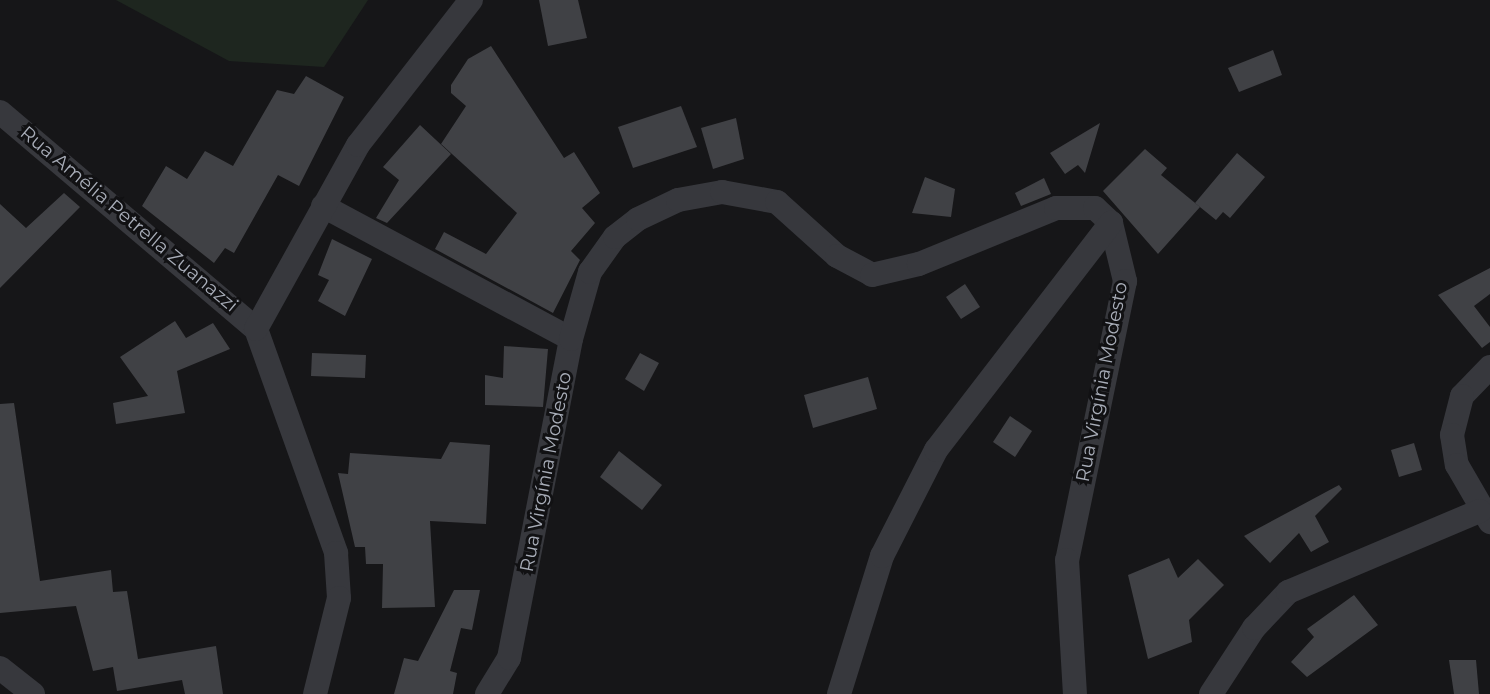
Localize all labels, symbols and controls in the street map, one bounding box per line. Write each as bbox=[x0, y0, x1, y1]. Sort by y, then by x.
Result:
street label: Rua Amélia Petrella Zuanazzi bbox=[16, 121, 242, 317]
street label: Rua Virgínia Modesto bbox=[1071, 280, 1133, 484]
street label: Rua Virgínia Modesto bbox=[515, 370, 577, 574]

